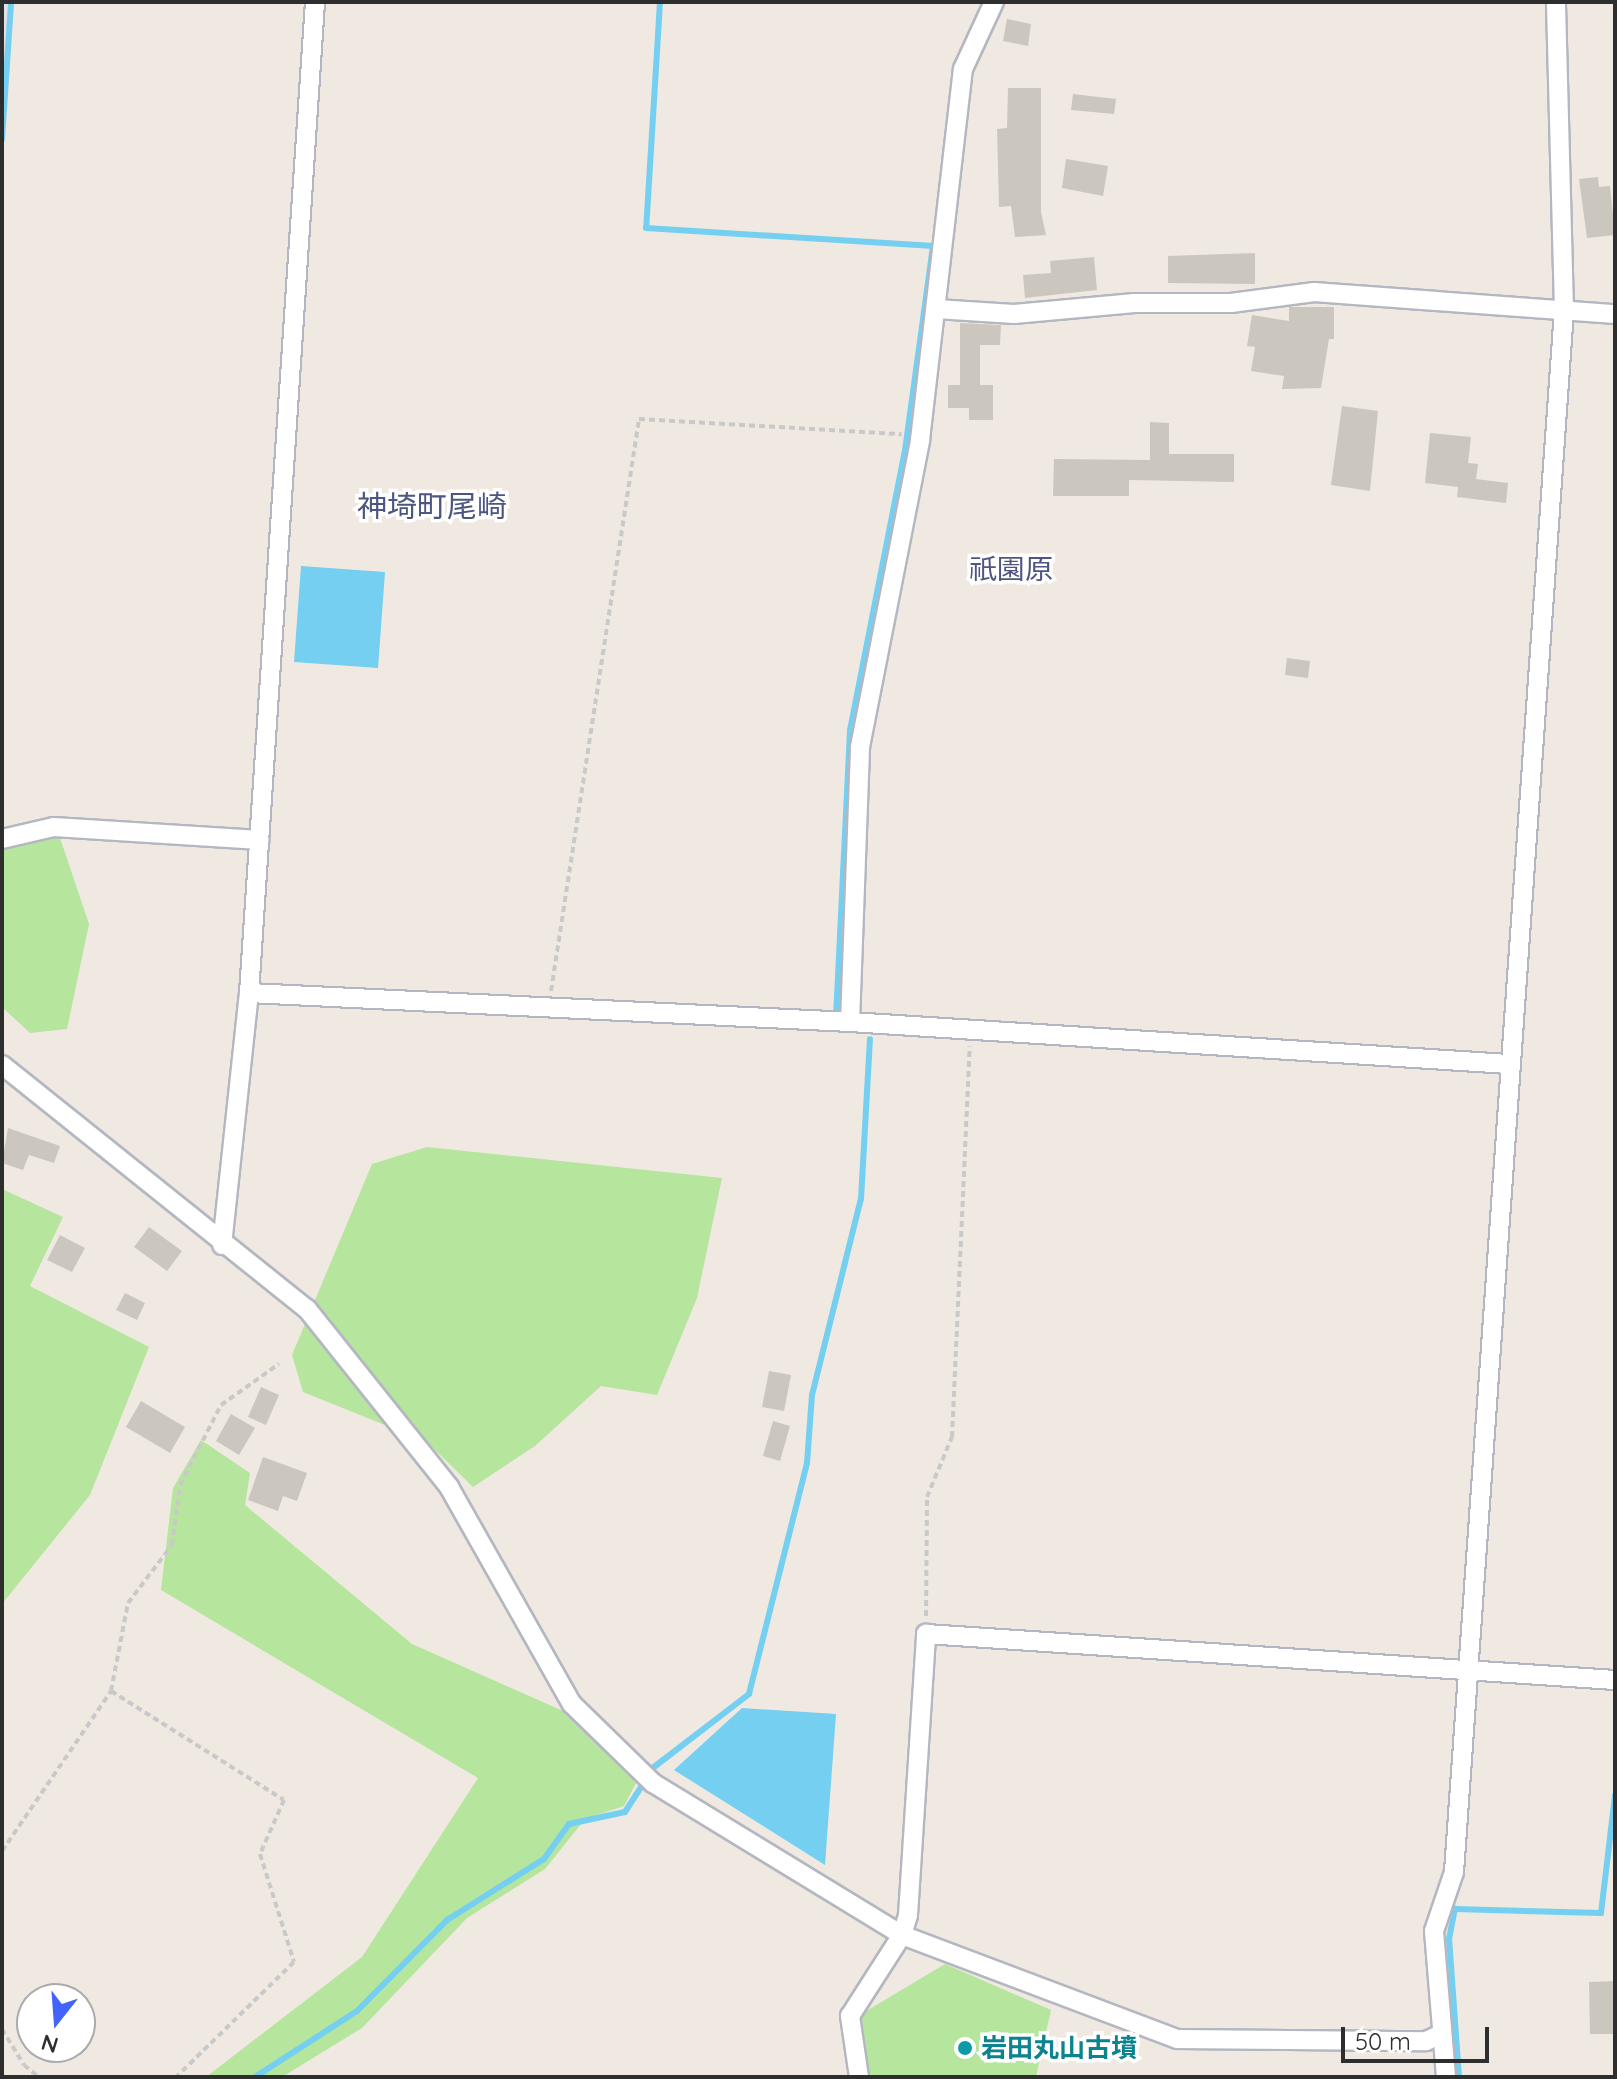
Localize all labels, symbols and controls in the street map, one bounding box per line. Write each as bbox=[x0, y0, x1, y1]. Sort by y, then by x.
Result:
district label: 神埼町尾崎 bbox=[357, 488, 507, 524]
district label: 祇園原 bbox=[969, 552, 1053, 586]
north arrow bbox=[16, 1983, 96, 2063]
scale bar bbox=[1345, 2011, 1493, 2061]
text: 50 m bbox=[1355, 2026, 1411, 2056]
text: N bbox=[38, 2028, 61, 2060]
place label: 岩田丸山古墳 bbox=[981, 2032, 1137, 2064]
marker: 岩田丸山古墳 bbox=[956, 2039, 974, 2057]

